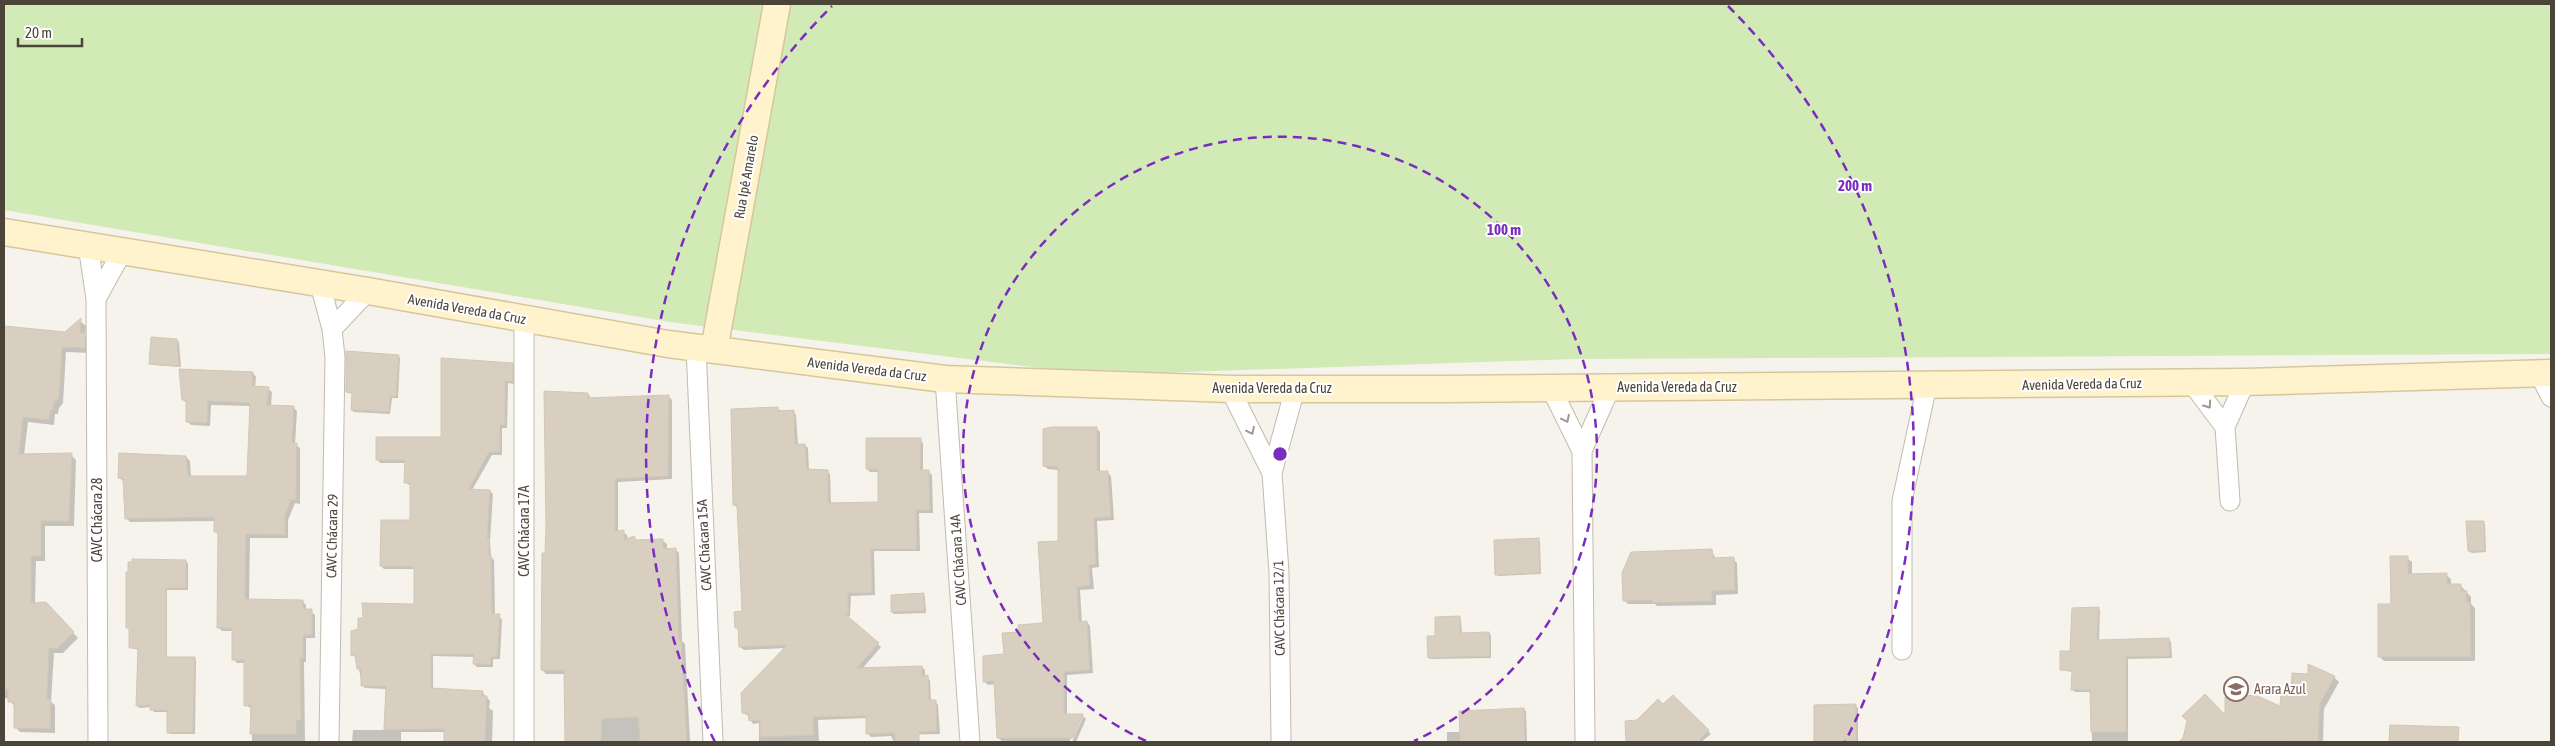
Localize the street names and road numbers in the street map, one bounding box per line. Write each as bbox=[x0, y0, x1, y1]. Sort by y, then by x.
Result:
street label: Rua Ipê Amarelo bbox=[731, 134, 761, 220]
street label: Avenida Vereda da Cruz bbox=[407, 291, 527, 327]
street label: Avenida Vereda da Cruz bbox=[807, 354, 927, 384]
street label: Avenida Vereda da Cruz bbox=[2022, 375, 2142, 393]
street label: Avenida Vereda da Cruz bbox=[1617, 379, 1737, 395]
street label: Avenida Vereda da Cruz bbox=[1212, 380, 1332, 396]
street label: CAVC Chácara 28 bbox=[89, 477, 105, 562]
street label: CAVC Chácara 17A bbox=[516, 485, 532, 577]
street label: CAVC Chácara 29 bbox=[323, 494, 341, 578]
street label: CAVC Chácara 15A bbox=[694, 499, 714, 591]
street label: CAVC Chácara 14A bbox=[947, 514, 969, 606]
street label: CAVC Chácara 12/1 bbox=[1270, 560, 1288, 656]

